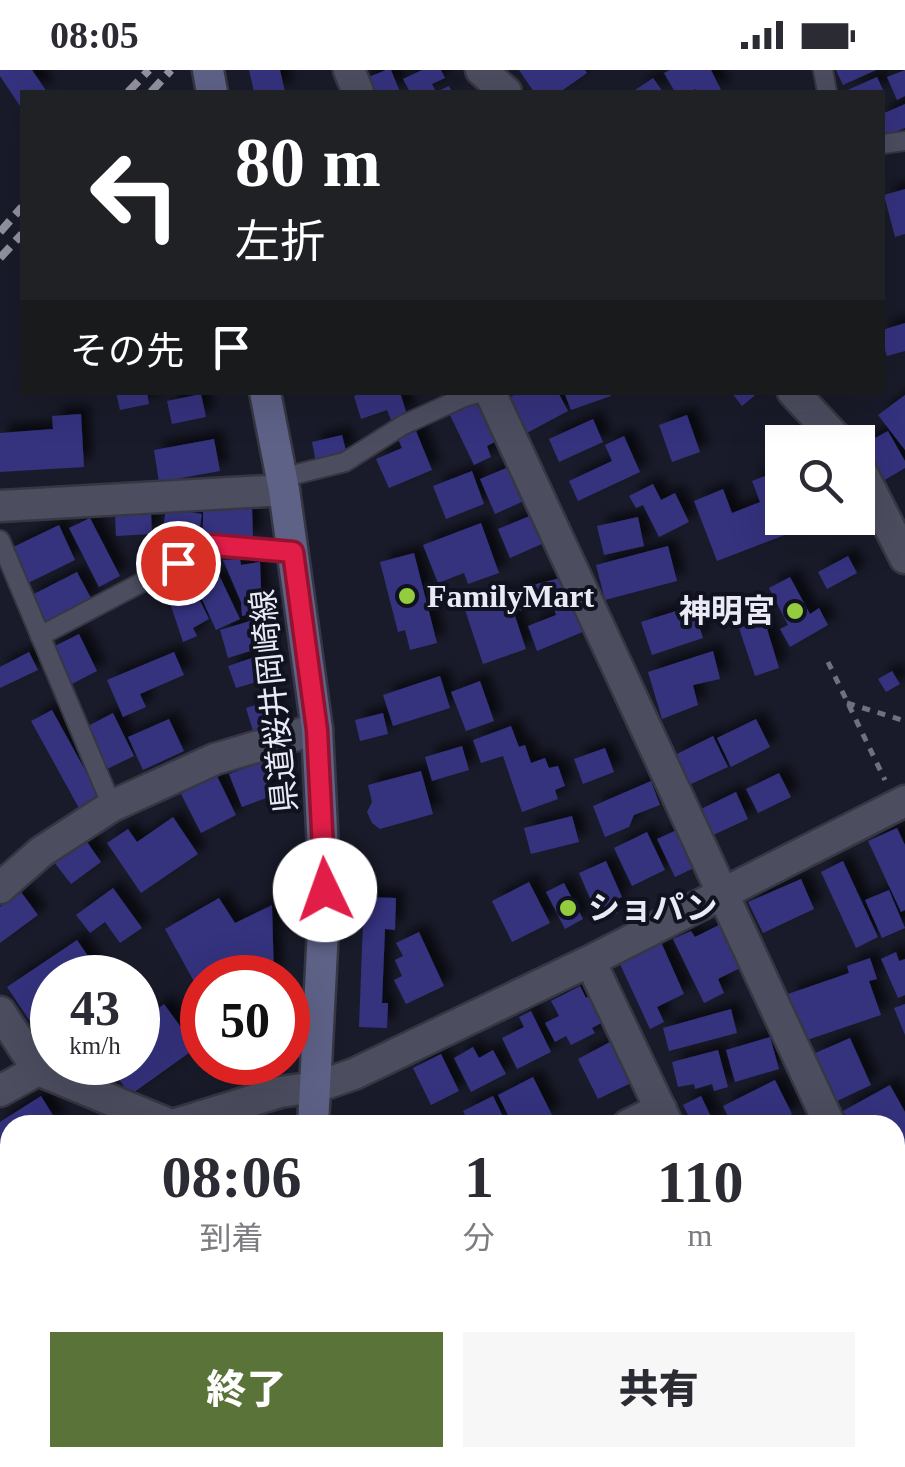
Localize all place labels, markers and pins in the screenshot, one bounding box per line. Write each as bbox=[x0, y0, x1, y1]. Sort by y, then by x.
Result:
pin bbox=[136, 521, 221, 606]
place label: FamilyMart bbox=[427, 578, 594, 614]
marker: FamilyMart bbox=[396, 585, 418, 607]
place label: 神明宮 bbox=[679, 593, 775, 629]
marker: 神明宮 bbox=[784, 600, 806, 622]
place label: ショパン bbox=[588, 890, 718, 926]
marker: ショパン bbox=[557, 897, 579, 919]

